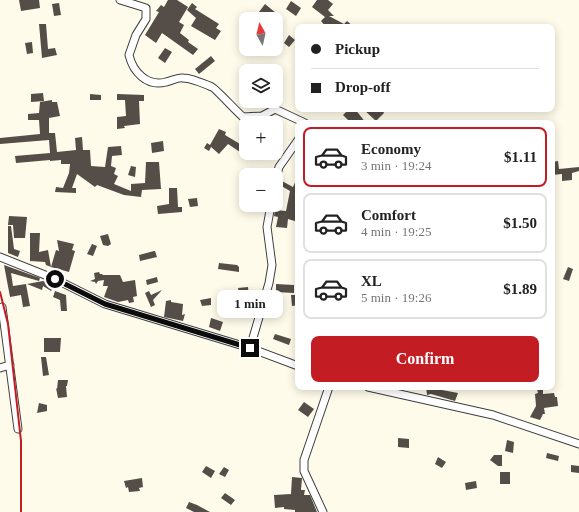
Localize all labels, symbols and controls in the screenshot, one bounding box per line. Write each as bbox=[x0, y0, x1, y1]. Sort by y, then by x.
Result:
north arrow bbox=[239, 12, 283, 56]
map controls bbox=[239, 12, 283, 212]
text: Pickup bbox=[335, 41, 380, 57]
button: layers bbox=[239, 64, 283, 108]
text: Drop-off bbox=[335, 79, 391, 95]
button: + bbox=[239, 116, 283, 160]
icon: car bbox=[313, 139, 349, 175]
text: Economy bbox=[361, 141, 421, 157]
text: $1.11 bbox=[504, 149, 537, 165]
text: 3 min · 19:24 bbox=[361, 158, 431, 173]
button: − bbox=[239, 168, 283, 212]
icon: car bbox=[313, 205, 349, 241]
text: Comfort bbox=[361, 207, 416, 223]
text: $1.50 bbox=[503, 215, 537, 231]
text: 4 min · 19:25 bbox=[361, 224, 431, 239]
route start bbox=[46, 270, 64, 288]
icon: car bbox=[313, 271, 349, 307]
text: XL bbox=[361, 273, 382, 289]
text: $1.89 bbox=[503, 281, 537, 297]
callout: 1 min bbox=[217, 290, 283, 318]
text: 5 min · 19:26 bbox=[361, 290, 431, 305]
text: 1 min bbox=[234, 296, 266, 311]
button: Confirm bbox=[311, 336, 539, 382]
route end bbox=[241, 339, 259, 357]

